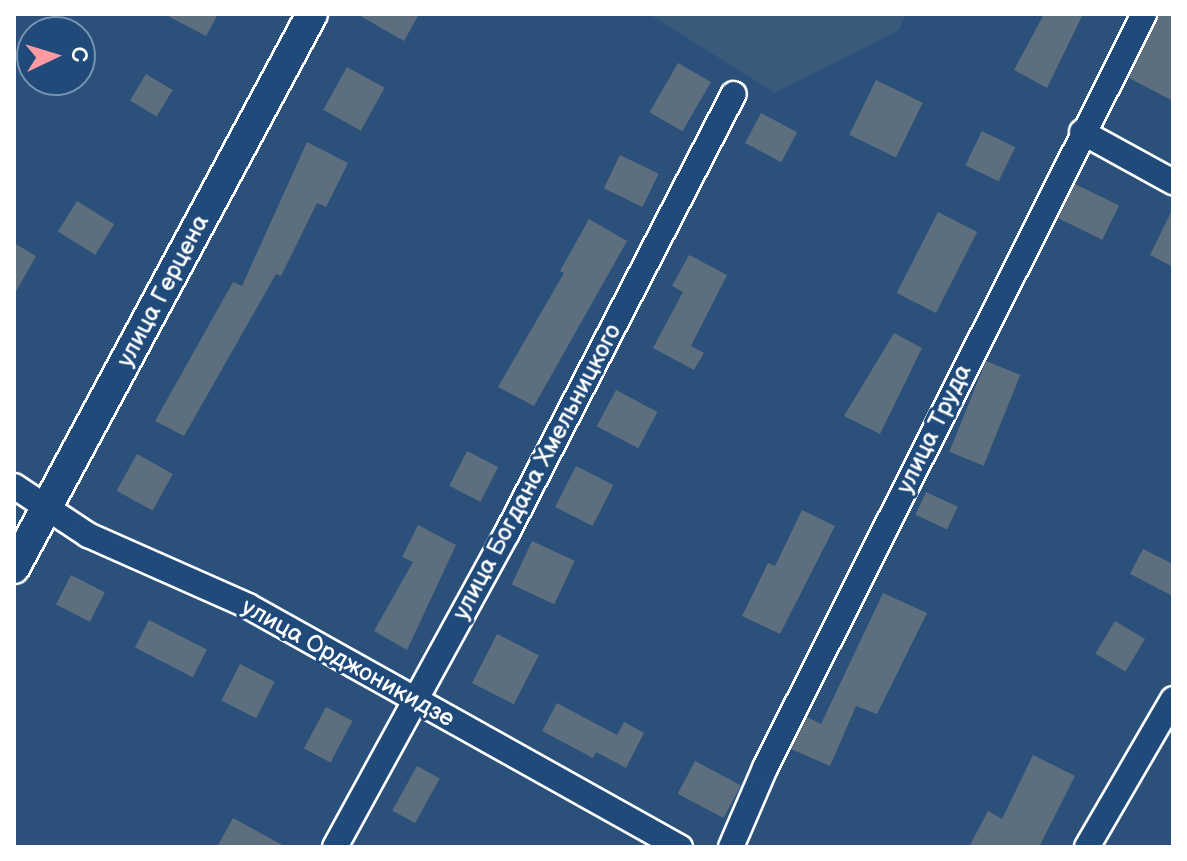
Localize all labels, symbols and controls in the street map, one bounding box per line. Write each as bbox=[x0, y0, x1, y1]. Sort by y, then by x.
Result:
north arrow bbox=[16, 16, 96, 96]
text: С bbox=[64, 46, 92, 63]
street label: улица Герцена bbox=[111, 210, 215, 372]
street label: улица Богдана Хмельницкого bbox=[447, 319, 627, 625]
street label: улица Труда bbox=[890, 360, 978, 498]
street label: улица Орджоникидзе bbox=[236, 592, 460, 734]

